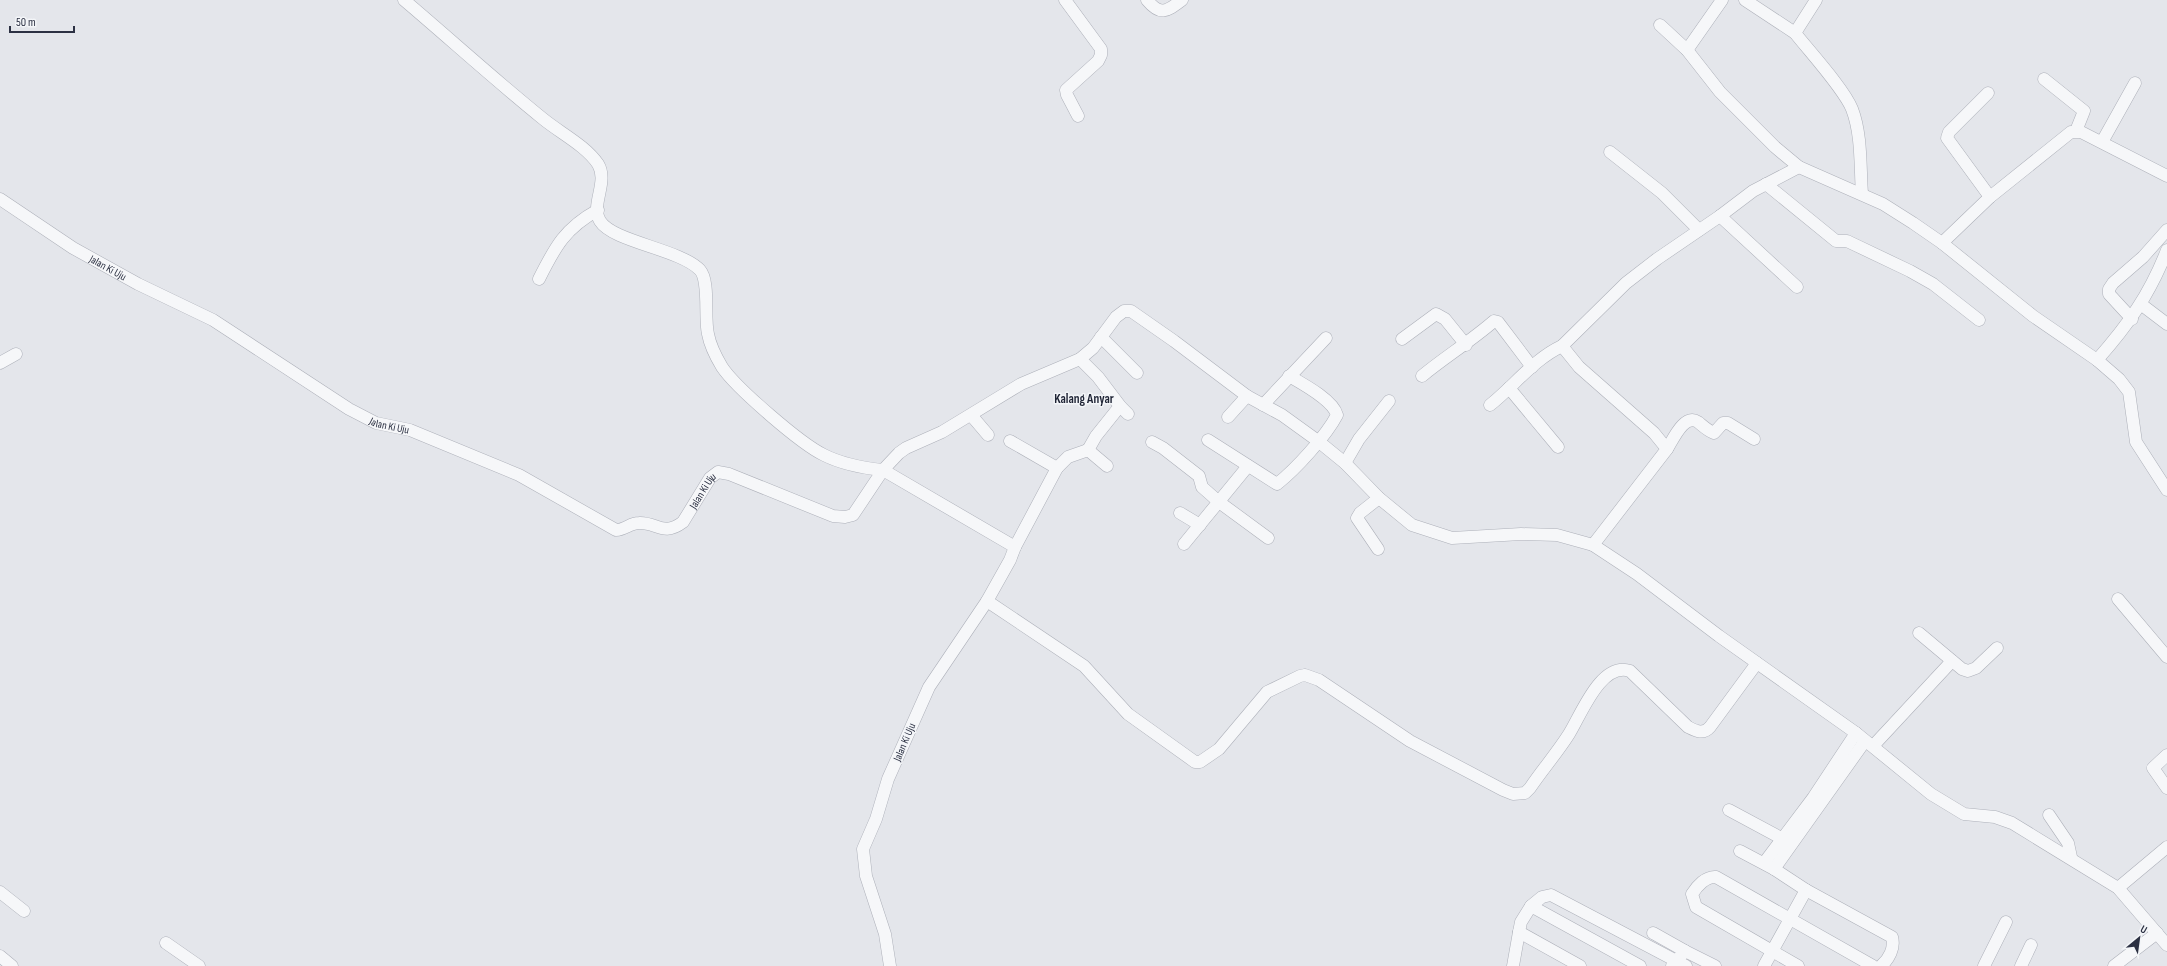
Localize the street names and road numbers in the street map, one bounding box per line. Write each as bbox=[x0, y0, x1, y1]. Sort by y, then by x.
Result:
street label: Jalan Ki Uju bbox=[86, 252, 129, 283]
street label: Jalan Ki Uju bbox=[366, 414, 411, 437]
street label: Jalan Ki Uju bbox=[686, 470, 719, 512]
street label: Jalan Ki Uju bbox=[890, 721, 918, 764]

